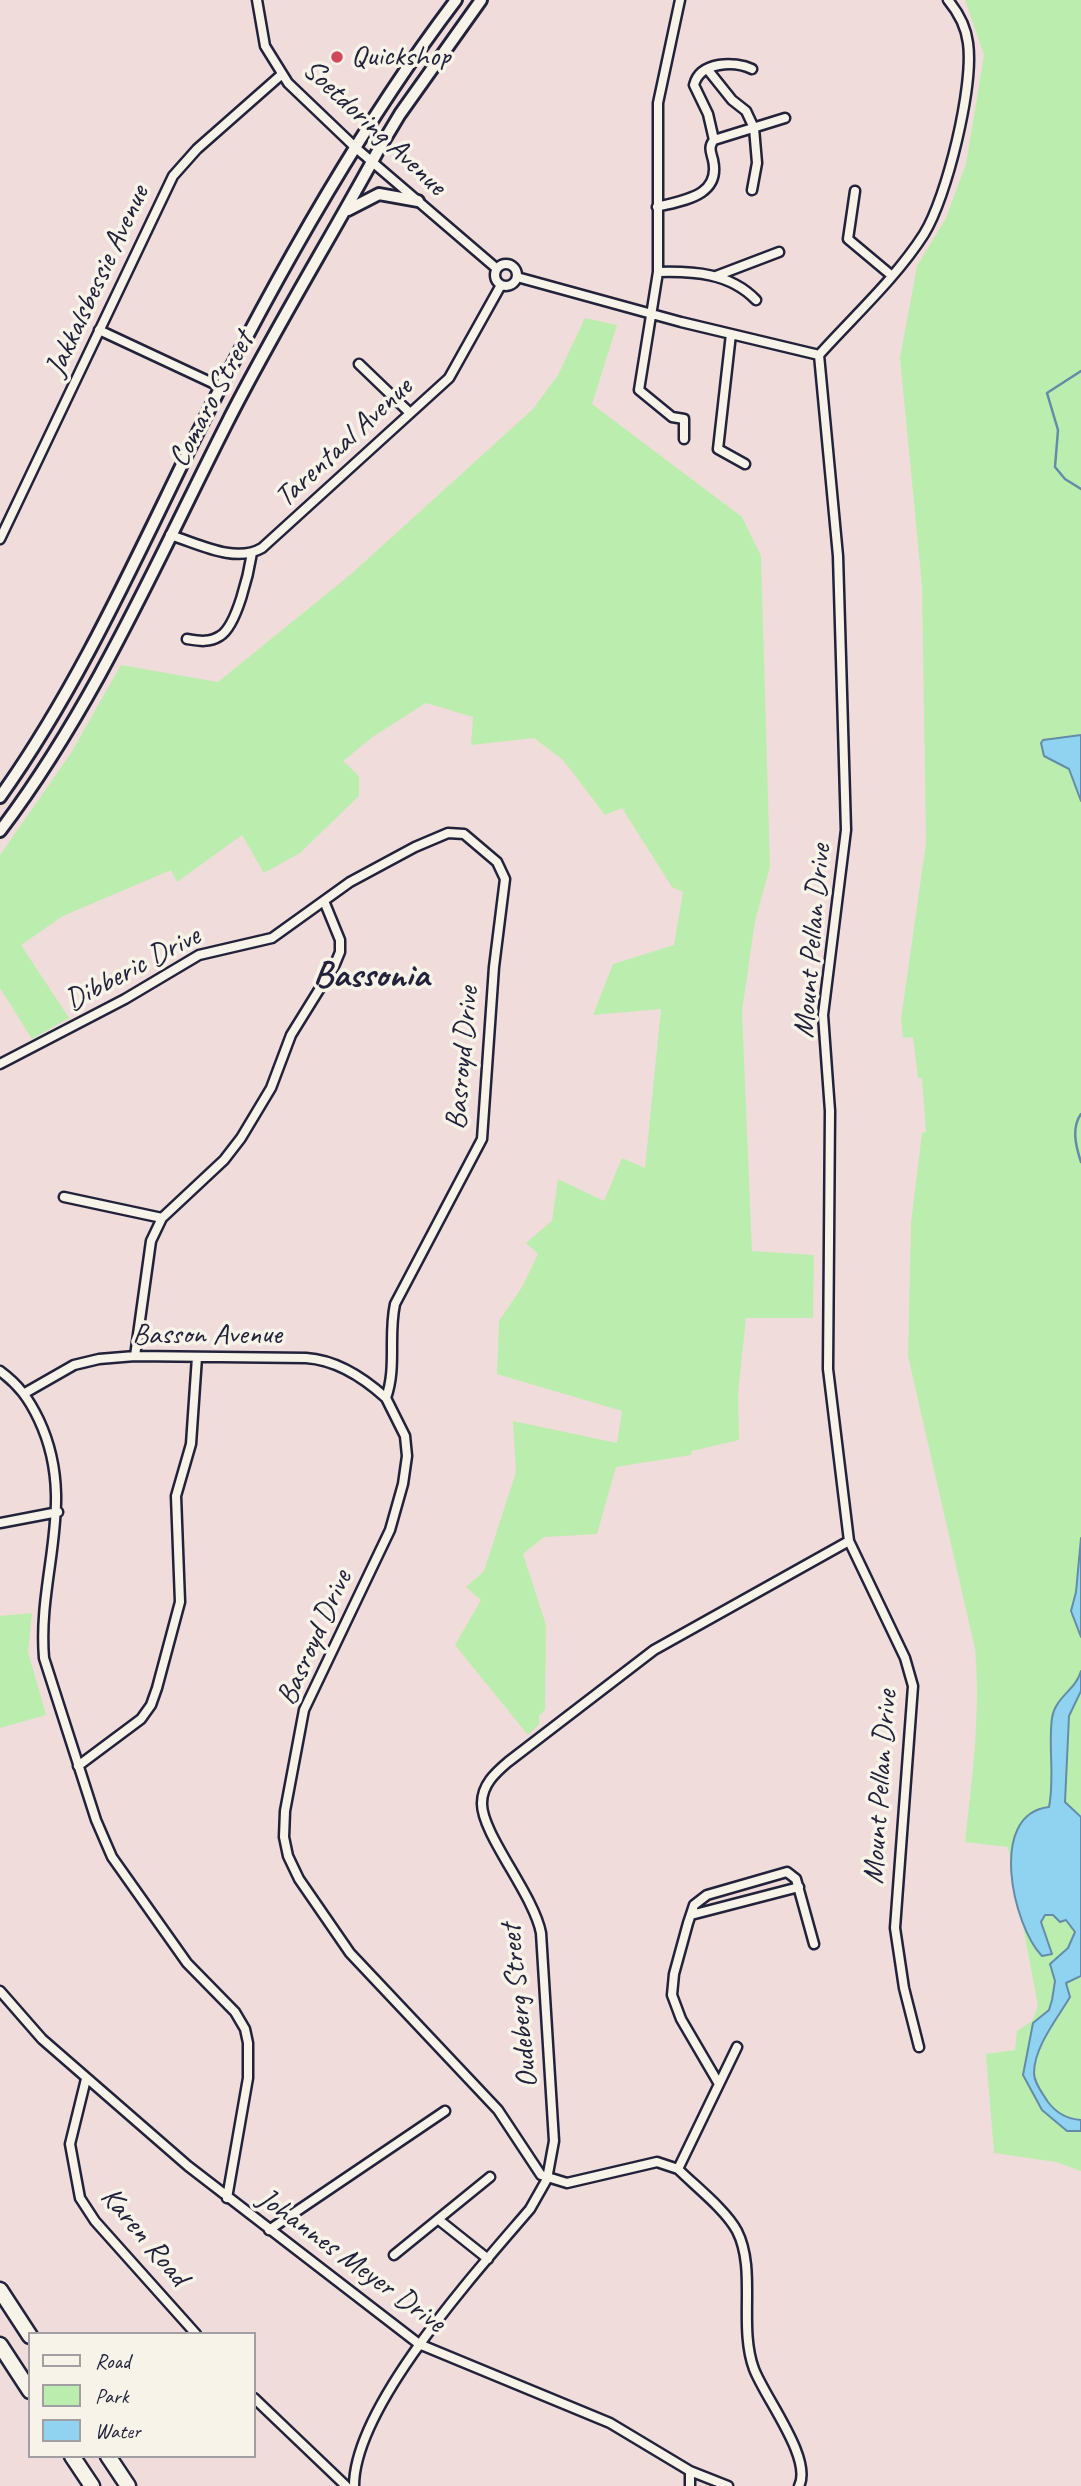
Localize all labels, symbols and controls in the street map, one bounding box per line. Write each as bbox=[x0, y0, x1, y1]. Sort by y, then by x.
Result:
place label: Quickshop bbox=[351, 39, 450, 75]
marker: Quickshop bbox=[329, 49, 345, 65]
street label: Soetdoring Avenue bbox=[295, 52, 453, 204]
street label: Jakkalsbessie Avenue bbox=[38, 180, 158, 382]
street label: Comaro Street bbox=[161, 326, 263, 474]
street label: Tarentaal Avenue bbox=[268, 370, 420, 516]
street label: Mount Pellan Drive bbox=[787, 843, 839, 1039]
street label: Dibberic Drive bbox=[59, 918, 207, 1020]
district label: Bassonia bbox=[313, 954, 429, 998]
street label: Basroyd Drive bbox=[439, 985, 487, 1131]
street label: Basson Avenue bbox=[132, 1317, 282, 1353]
street label: Basroyd Drive bbox=[269, 1565, 361, 1711]
street label: Mount Pellan Drive bbox=[856, 1689, 906, 1885]
street label: Oudeberg Street bbox=[494, 1922, 546, 2090]
street label: Karen Road bbox=[92, 2180, 196, 2294]
street label: Johannes Meyer Drive bbox=[250, 2181, 452, 2341]
legend bbox=[28, 2332, 256, 2458]
text: Road bbox=[95, 2348, 130, 2374]
text: Park bbox=[95, 2383, 128, 2409]
text: Water bbox=[95, 2418, 141, 2444]

